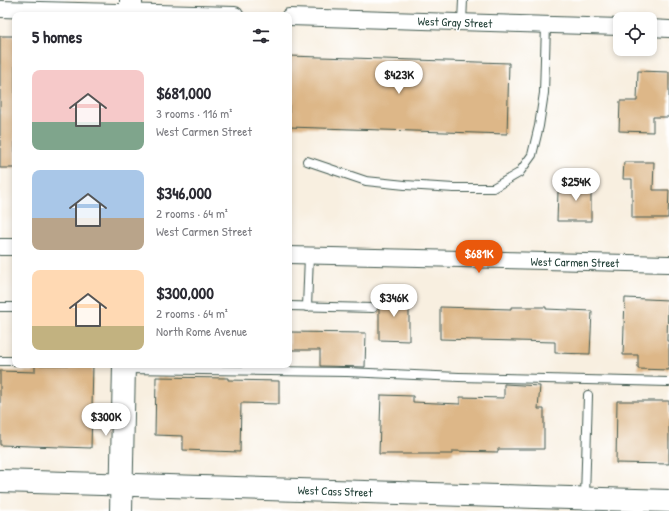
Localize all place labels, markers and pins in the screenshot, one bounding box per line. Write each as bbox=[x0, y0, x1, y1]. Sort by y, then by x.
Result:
pin: $423K bbox=[371, 61, 427, 95]
pin: $254K bbox=[548, 168, 604, 202]
pin: $681K bbox=[451, 240, 507, 274]
pin: $346K bbox=[366, 284, 422, 318]
pin: $300K bbox=[78, 403, 134, 437]

